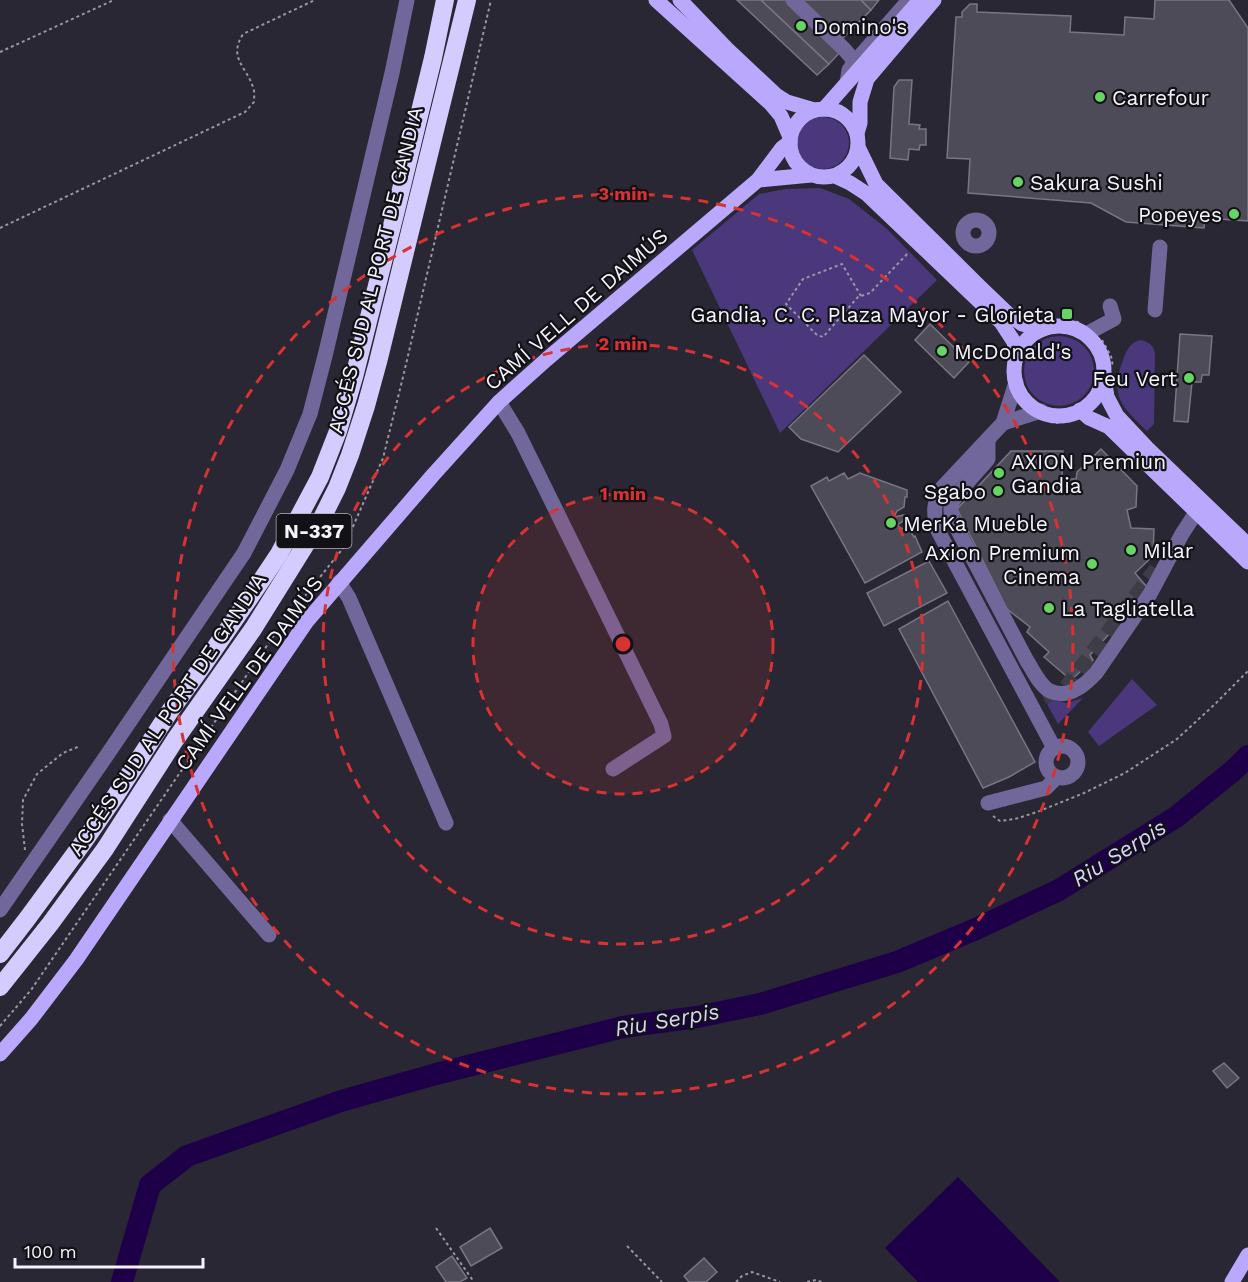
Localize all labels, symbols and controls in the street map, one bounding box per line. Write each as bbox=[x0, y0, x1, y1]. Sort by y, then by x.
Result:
place label: Domino's bbox=[813, 14, 907, 39]
marker: Domino's bbox=[794, 19, 808, 33]
place label: Carrefour bbox=[1112, 85, 1210, 110]
marker: Carrefour bbox=[1093, 90, 1107, 104]
street label: ACCÉS SUD AL PORT DE GANDIA bbox=[322, 104, 428, 436]
place label: Sakura Sushi bbox=[1030, 170, 1163, 195]
marker: Sakura Sushi bbox=[1011, 175, 1025, 189]
text: 3 min bbox=[598, 183, 648, 204]
place label: Popeyes bbox=[1138, 202, 1222, 227]
marker: Popeyes bbox=[1227, 207, 1241, 221]
street label: CAMÍ VELL DE DAIMÚS bbox=[479, 223, 673, 395]
place label: Gandia, C. C. Plaza Mayor - Glorieta bbox=[690, 302, 1055, 327]
marker: Gandia, C. C. Plaza Mayor - Glorieta bbox=[1060, 307, 1074, 321]
text: 2 min bbox=[598, 333, 648, 354]
place label: McDonald's bbox=[954, 339, 1071, 364]
marker: McDonald's bbox=[935, 344, 949, 358]
place label: Feu Vert bbox=[1092, 366, 1177, 391]
marker: Feu Vert bbox=[1182, 371, 1196, 385]
place label: AXION Premiun Gandia bbox=[1011, 449, 1166, 498]
marker: AXION Premiun Gandia bbox=[992, 466, 1006, 480]
place label: Sgabo bbox=[924, 479, 986, 504]
text: 1 min bbox=[600, 483, 646, 504]
marker: Sgabo bbox=[991, 484, 1005, 498]
place label: MerKa Mueble bbox=[903, 511, 1048, 536]
road number: N-337 bbox=[276, 514, 352, 548]
marker: MerKa Mueble bbox=[884, 516, 898, 530]
place label: Milar bbox=[1143, 538, 1194, 563]
place label: Axion Premium Cinema bbox=[925, 540, 1080, 589]
marker: Milar bbox=[1124, 543, 1138, 557]
marker: Axion Premium Cinema bbox=[1085, 557, 1099, 571]
street label: ACCÉS SUD AL PORT DE GANDIA bbox=[63, 568, 271, 860]
street label: CAMÍ VELL DE DAIMÚS bbox=[170, 571, 328, 775]
place label: La Tagliatella bbox=[1061, 596, 1194, 621]
marker: La Tagliatella bbox=[1042, 601, 1056, 615]
centre of rings bbox=[613, 634, 633, 654]
water label: Riu Serpis bbox=[1068, 814, 1170, 892]
water label: Riu Serpis bbox=[613, 999, 721, 1041]
scale bar bbox=[15, 1231, 202, 1269]
text: 100 m bbox=[24, 1241, 77, 1262]

